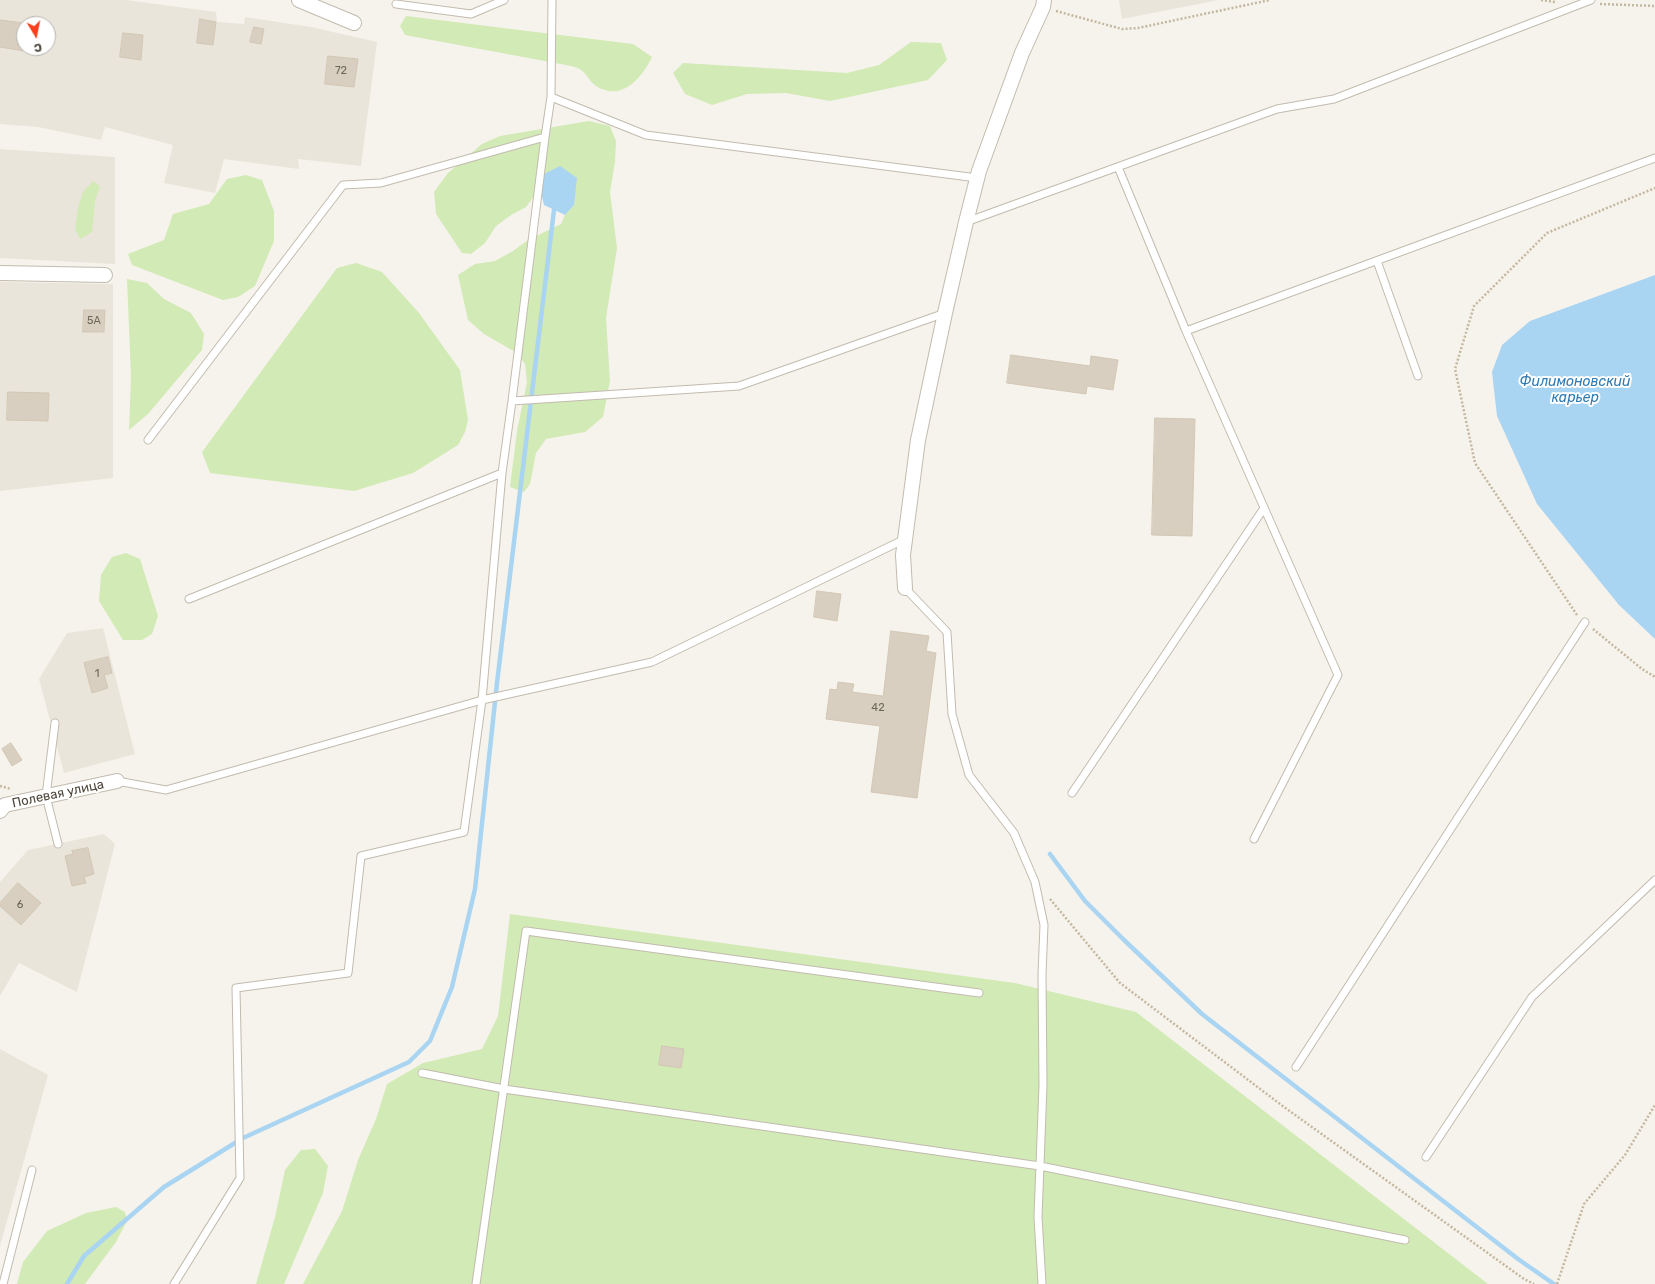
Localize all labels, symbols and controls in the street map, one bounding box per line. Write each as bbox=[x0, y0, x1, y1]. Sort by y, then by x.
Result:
north arrow bbox=[16, 16, 56, 56]
text: С bbox=[33, 40, 43, 54]
house number: 72 bbox=[335, 64, 347, 78]
house number: 5А bbox=[87, 314, 101, 328]
water label: Филимоновский карьер bbox=[1520, 374, 1630, 406]
house number: 1 bbox=[95, 667, 99, 681]
house number: 42 bbox=[871, 701, 885, 715]
street label: Полевая улица bbox=[11, 777, 105, 811]
house number: 6 bbox=[17, 898, 23, 912]

